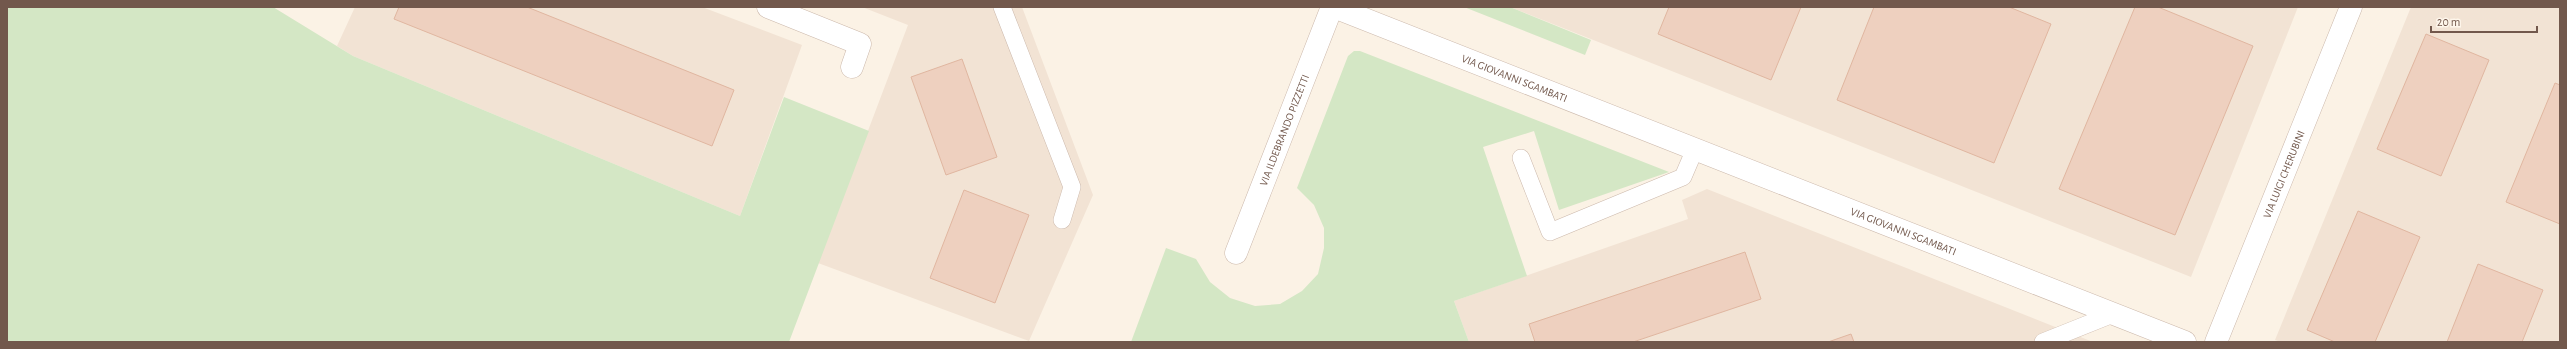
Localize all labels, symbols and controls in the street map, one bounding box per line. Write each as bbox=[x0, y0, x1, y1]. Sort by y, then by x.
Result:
scale bar bbox=[2431, 8, 2537, 34]
text: 20 m bbox=[2437, 16, 2460, 28]
street label: VIA GIOVANNI SGAMBATI bbox=[1460, 52, 1569, 104]
street label: VIA ILDEBRANDO PIZZETTI bbox=[1257, 73, 1311, 187]
street label: VIA LUIGI CHERUBINI bbox=[2261, 129, 2306, 220]
street label: VIA GIOVANNI SGAMBATI bbox=[1849, 205, 1958, 257]

